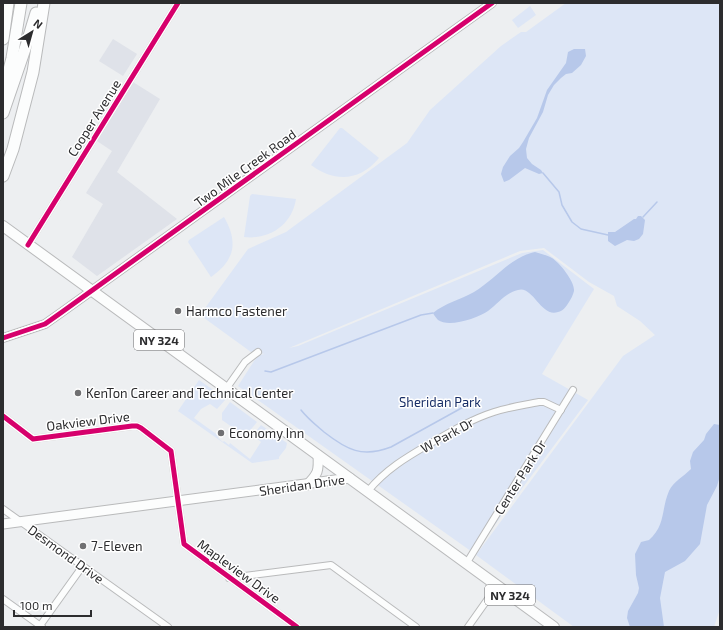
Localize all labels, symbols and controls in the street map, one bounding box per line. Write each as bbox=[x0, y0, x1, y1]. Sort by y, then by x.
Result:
north arrow bbox=[12, 12, 52, 52]
text: N bbox=[31, 16, 45, 31]
street label: Cooper Avenue bbox=[64, 77, 124, 159]
street label: Two Mile Creek Road bbox=[191, 126, 299, 210]
place label: Harmco Fastener bbox=[186, 303, 287, 319]
marker: Harmco Fastener bbox=[173, 306, 183, 316]
road number: NY 324 bbox=[134, 330, 184, 350]
place label: KenTon Career and Technical Center bbox=[86, 385, 293, 401]
marker: KenTon Career and Technical Center bbox=[73, 388, 83, 398]
park label: Sheridan Park bbox=[399, 394, 481, 410]
street label: Oakview Drive bbox=[45, 408, 131, 434]
street label: W Park Dr bbox=[418, 414, 476, 456]
place label: Economy Inn bbox=[229, 425, 304, 441]
marker: Economy Inn bbox=[216, 428, 226, 438]
street label: Center Park Dr bbox=[491, 437, 549, 517]
street label: Sheridan Drive bbox=[258, 471, 346, 499]
street label: Desmond Drive bbox=[25, 521, 107, 587]
street label: Mapleview Drive bbox=[195, 536, 283, 606]
place label: 7-Eleven bbox=[91, 538, 143, 554]
marker: 7-Eleven bbox=[78, 541, 88, 551]
road number: NY 324 bbox=[485, 585, 535, 605]
scale bar bbox=[14, 592, 91, 618]
text: 100 m bbox=[20, 598, 52, 612]

